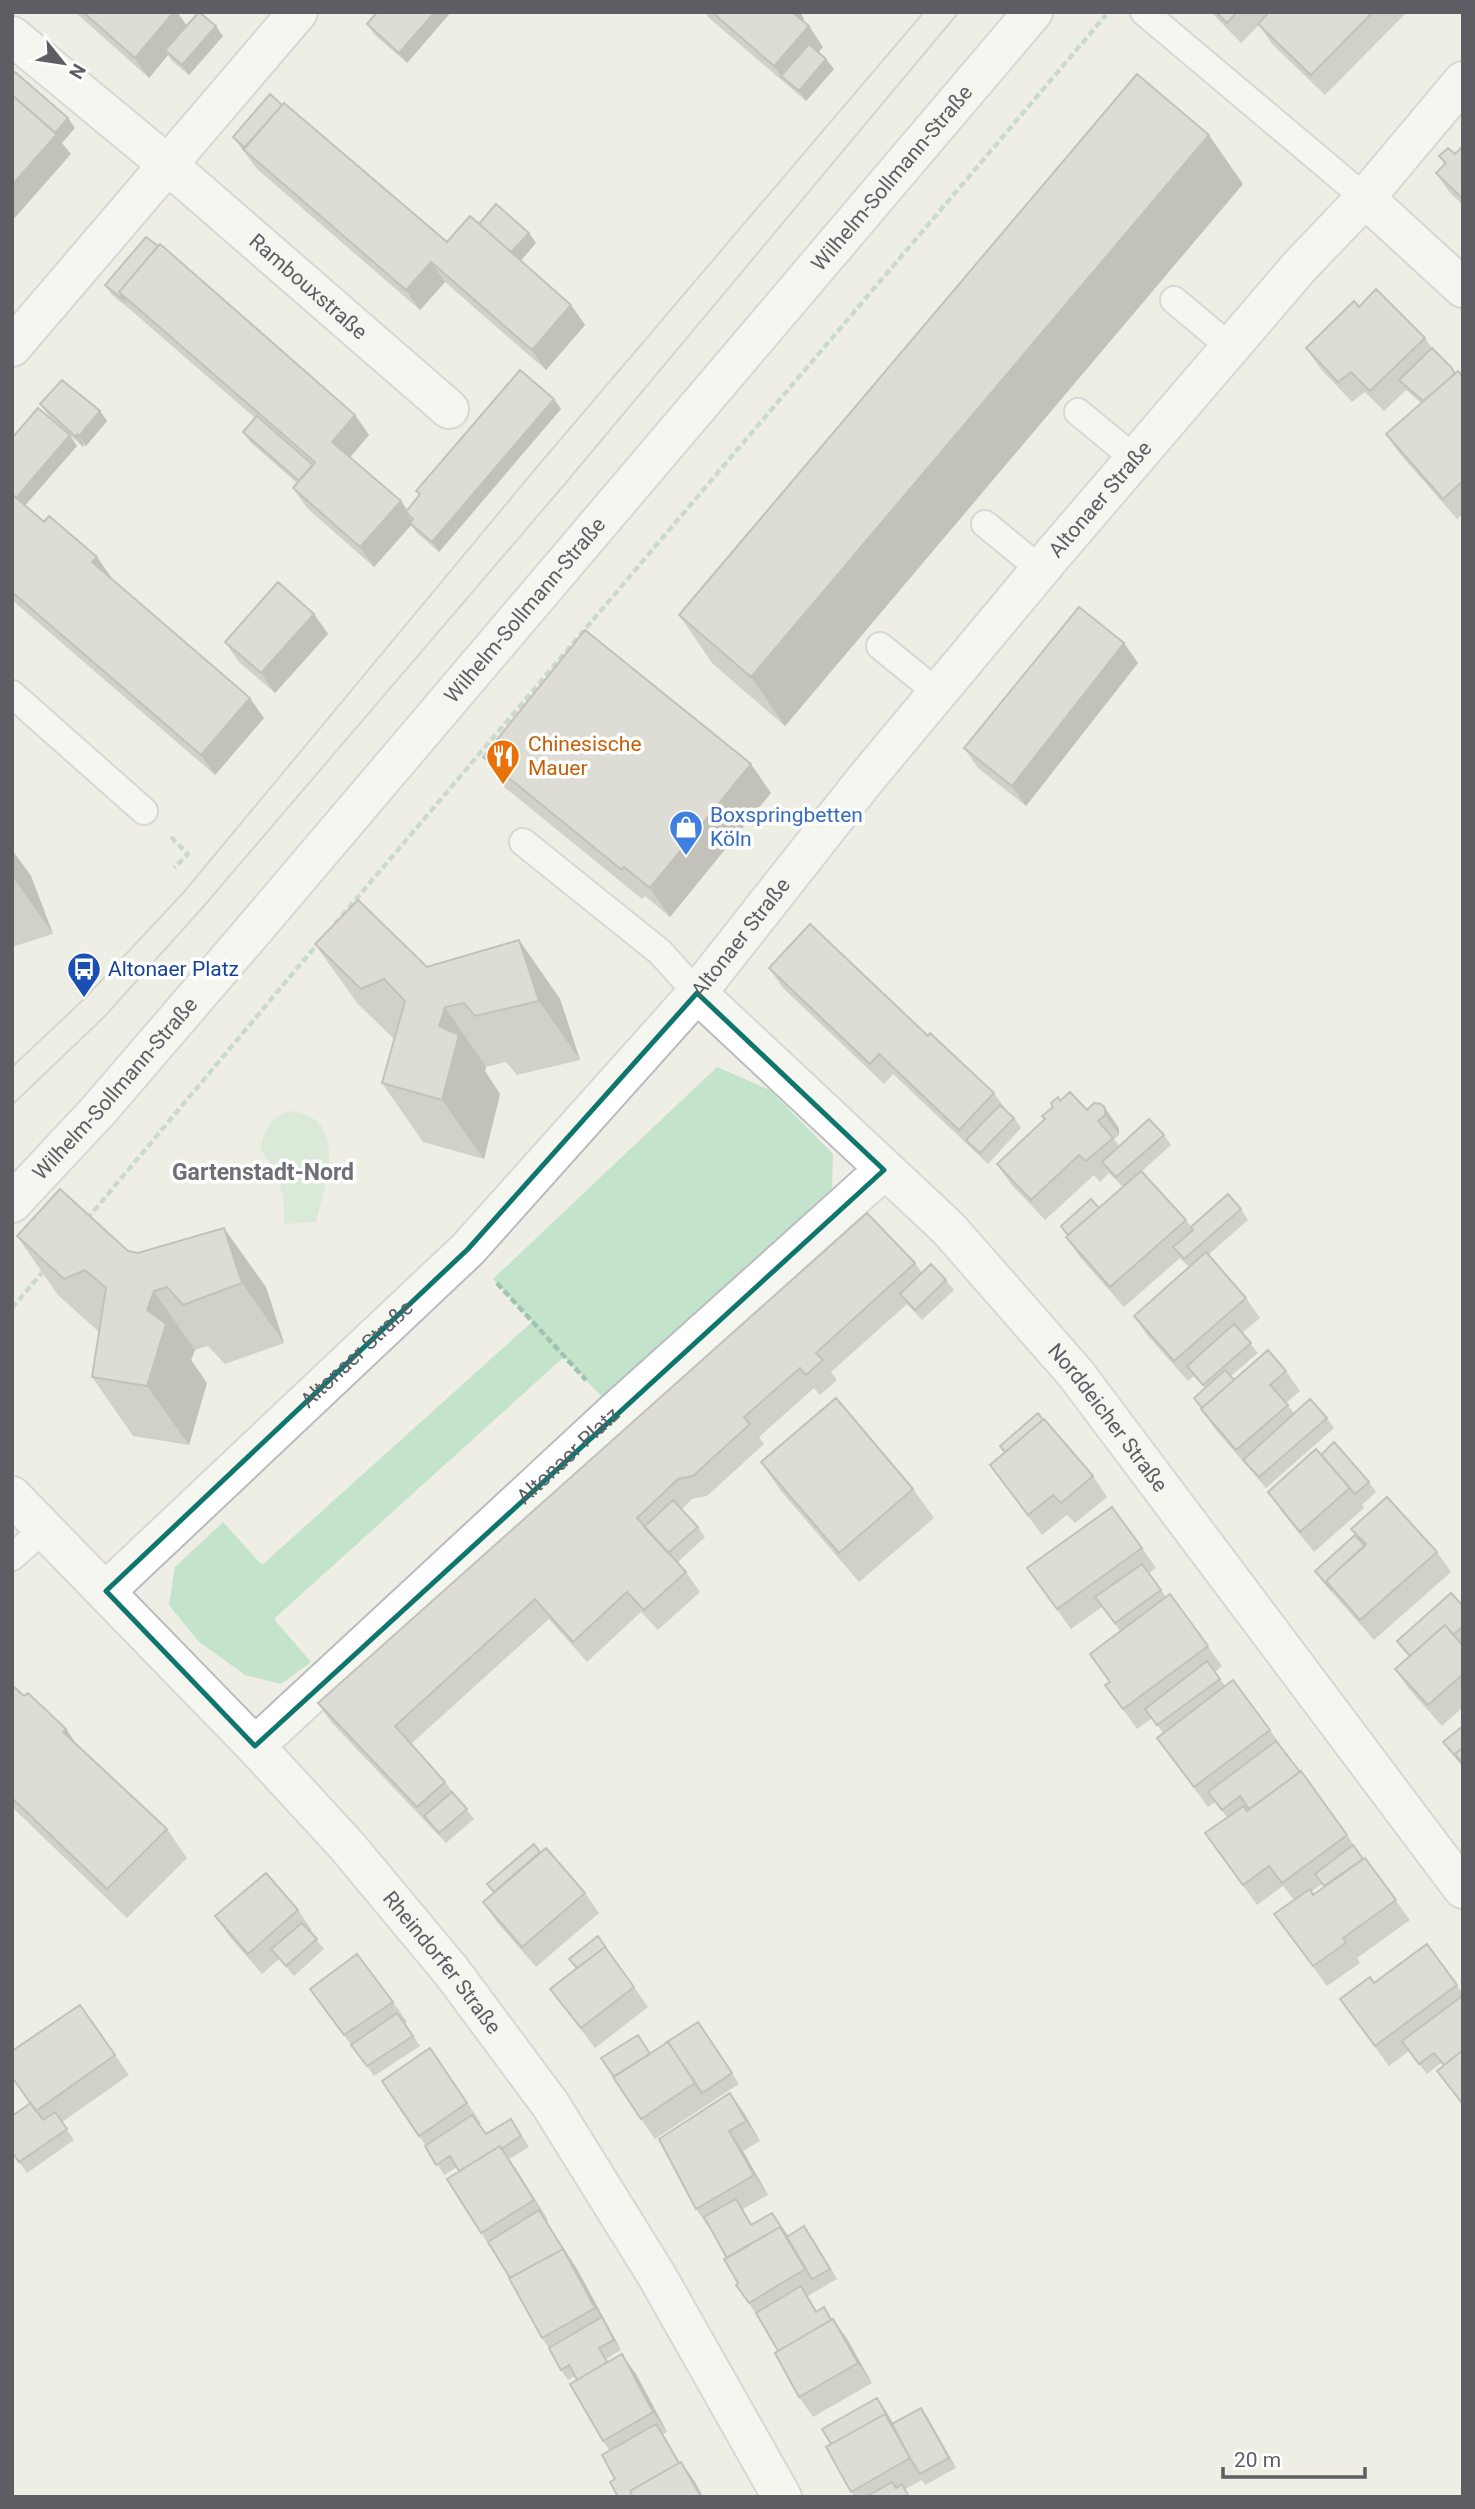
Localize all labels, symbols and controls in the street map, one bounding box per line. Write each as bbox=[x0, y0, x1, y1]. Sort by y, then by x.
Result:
north arrow bbox=[28, 28, 98, 98]
text: N bbox=[64, 60, 91, 83]
street label: Wilhelm-Sollmann-Straße bbox=[807, 80, 977, 276]
street label: Rambouxstraße bbox=[244, 229, 372, 344]
street label: Altonaer Straße bbox=[1044, 436, 1157, 562]
street label: Wilhelm-Sollmann-Straße bbox=[440, 513, 610, 708]
place label: Chinesische Mauer bbox=[528, 732, 642, 780]
restaurant icon: Chinesische Mauer bbox=[484, 737, 522, 786]
place label: Boxspringbetten Köln bbox=[710, 803, 863, 851]
shop icon: Boxspringbetten Köln bbox=[667, 808, 705, 857]
street label: Altonaer Straße bbox=[686, 873, 795, 1002]
bus stop icon: Altonaer Platz bbox=[65, 950, 103, 999]
place label: Altonaer Platz bbox=[108, 957, 239, 981]
street label: Wilhelm-Sollmann-Straße bbox=[28, 993, 202, 1185]
district label: Gartenstadt-Nord bbox=[172, 1159, 354, 1186]
street label: Altonaer Straße bbox=[296, 1296, 418, 1413]
street label: Norddeicher Straße bbox=[1043, 1339, 1172, 1497]
street label: Altonaer Platz bbox=[512, 1402, 624, 1509]
street label: Rheindorfer Straße bbox=[378, 1887, 506, 2039]
scale bar bbox=[1223, 2436, 1365, 2480]
text: 20 m bbox=[1234, 2448, 1281, 2472]

